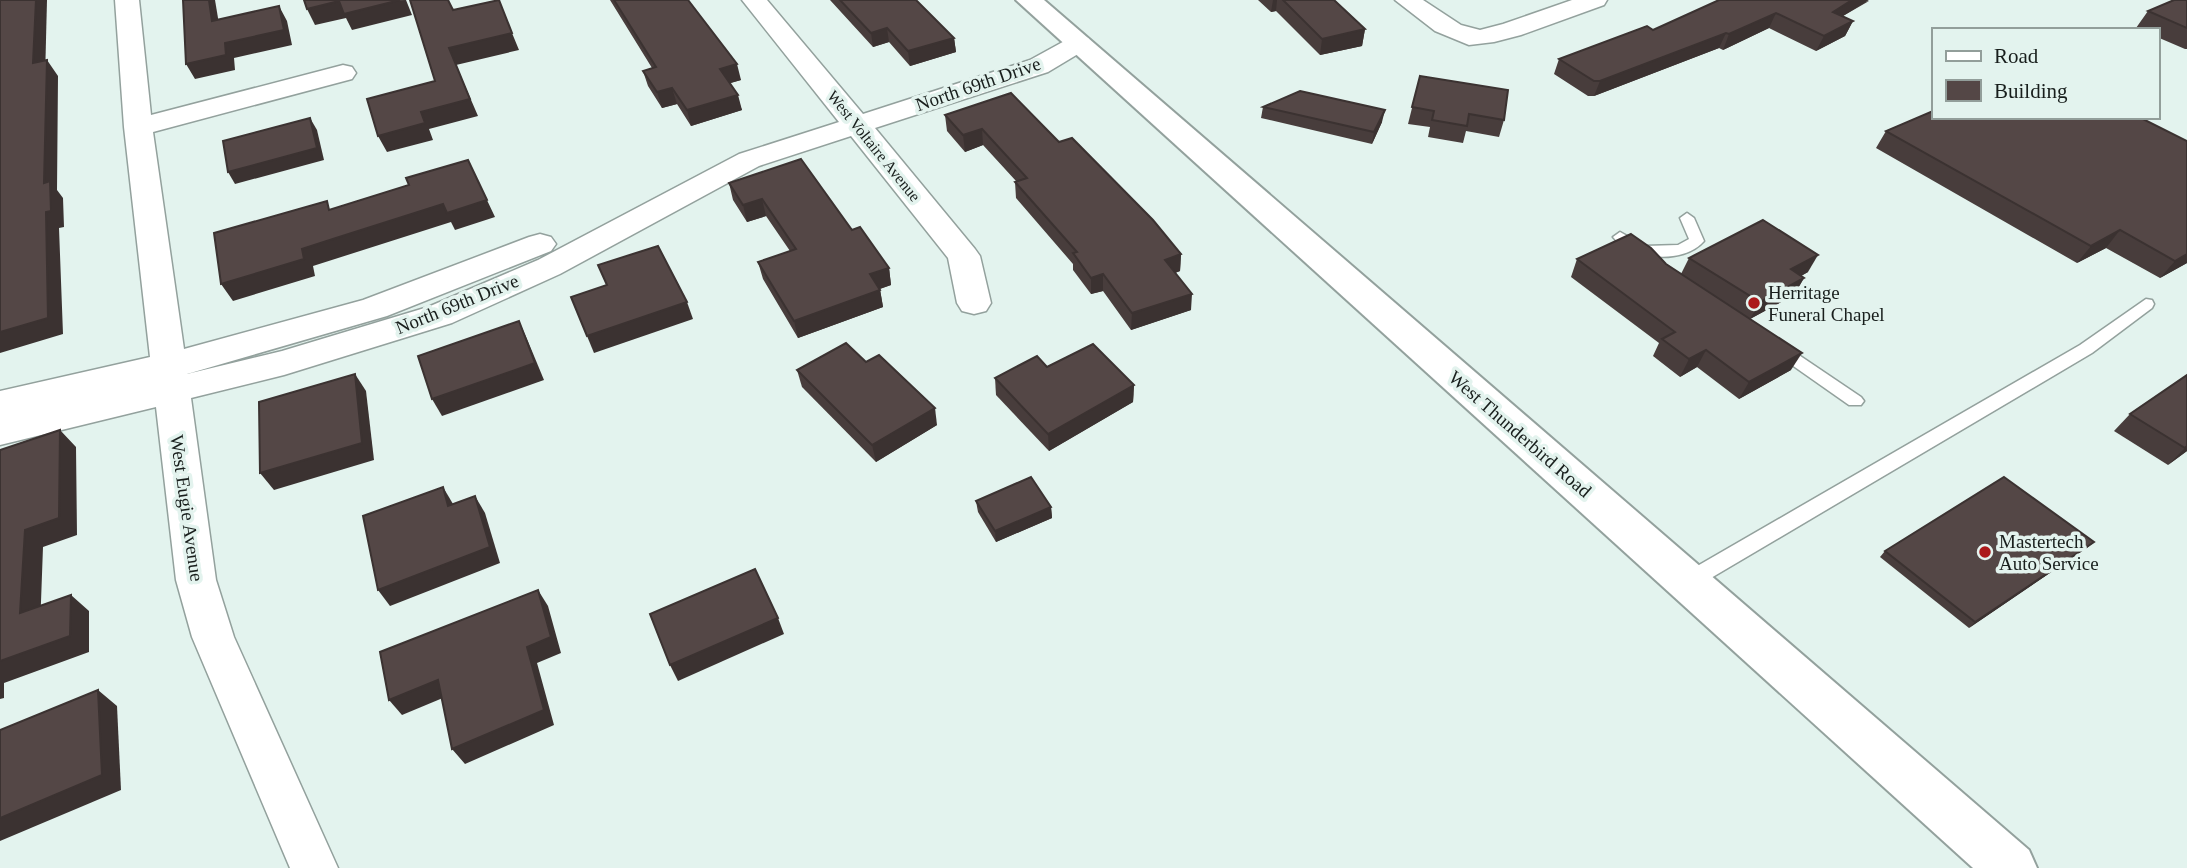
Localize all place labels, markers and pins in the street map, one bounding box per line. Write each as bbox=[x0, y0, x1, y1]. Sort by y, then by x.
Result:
place label: Herritage Funeral Chapel bbox=[1768, 282, 1885, 325]
marker: Herritage Funeral Chapel bbox=[1746, 295, 1762, 311]
place label: Mastertech Auto Service bbox=[1999, 531, 2099, 574]
marker: Mastertech Auto Service bbox=[1977, 544, 1993, 560]

